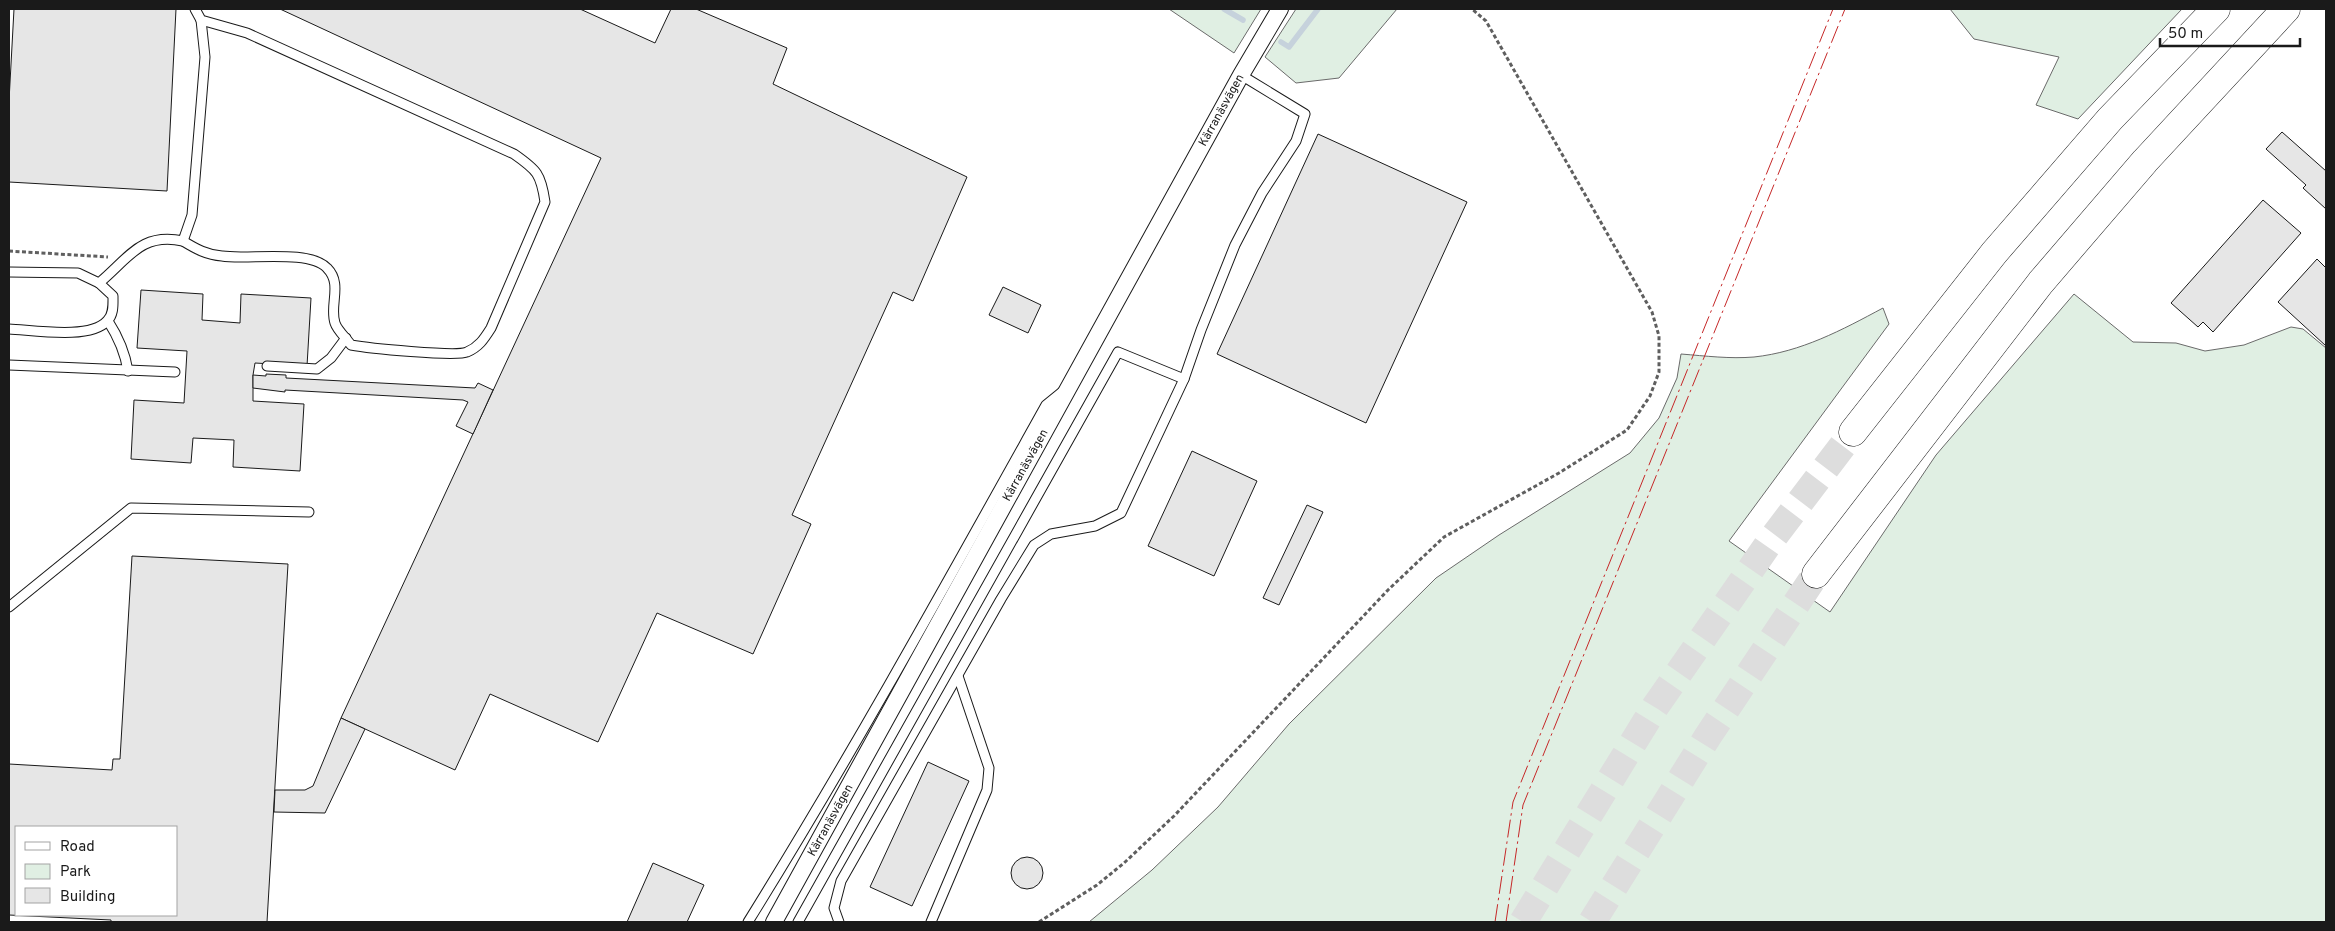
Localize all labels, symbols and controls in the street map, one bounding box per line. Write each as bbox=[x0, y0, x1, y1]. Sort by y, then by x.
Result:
scale bar bbox=[2160, 15, 2300, 47]
text: 50 m bbox=[2168, 25, 2203, 44]
street label: Kärranäsvägen bbox=[1195, 71, 1248, 149]
street label: Kärranäsvägen bbox=[999, 426, 1052, 504]
street label: Kärranäsvägen bbox=[804, 781, 857, 859]
legend bbox=[15, 826, 178, 916]
text: Road bbox=[60, 838, 95, 857]
text: Park bbox=[60, 863, 91, 882]
text: Building bbox=[60, 888, 115, 907]

